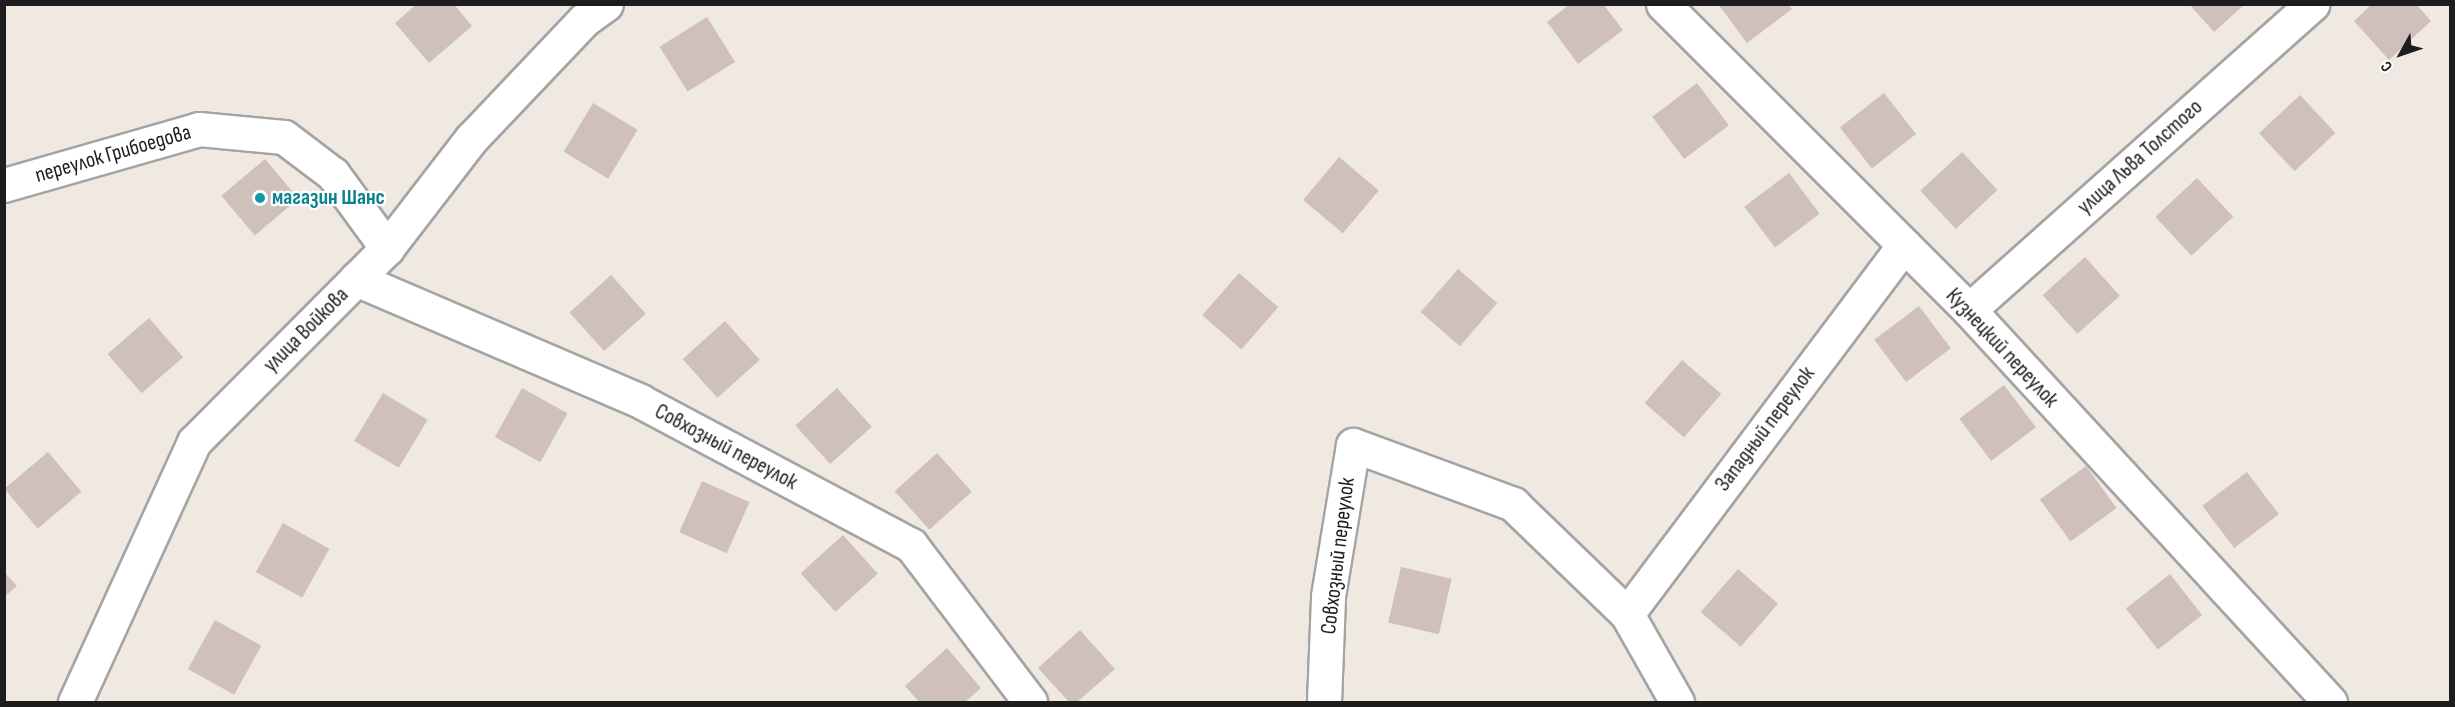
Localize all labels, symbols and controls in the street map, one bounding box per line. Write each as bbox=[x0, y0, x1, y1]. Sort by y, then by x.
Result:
north arrow bbox=[2371, 24, 2431, 84]
text: С bbox=[2377, 57, 2397, 75]
street label: улица Льва Толстого bbox=[2072, 94, 2208, 220]
street label: переулок Грибоедова bbox=[32, 119, 194, 189]
place label: магазин Шанс bbox=[272, 185, 385, 211]
marker: магазин Шанс bbox=[253, 191, 267, 205]
street label: улица Войкова bbox=[258, 282, 354, 378]
street label: Кузнецкий переулок bbox=[1940, 283, 2064, 413]
street label: Западный переулок bbox=[1710, 361, 1820, 497]
street label: Совхозный переулок bbox=[650, 398, 802, 496]
street label: Совхозный переулок bbox=[1315, 476, 1361, 636]

